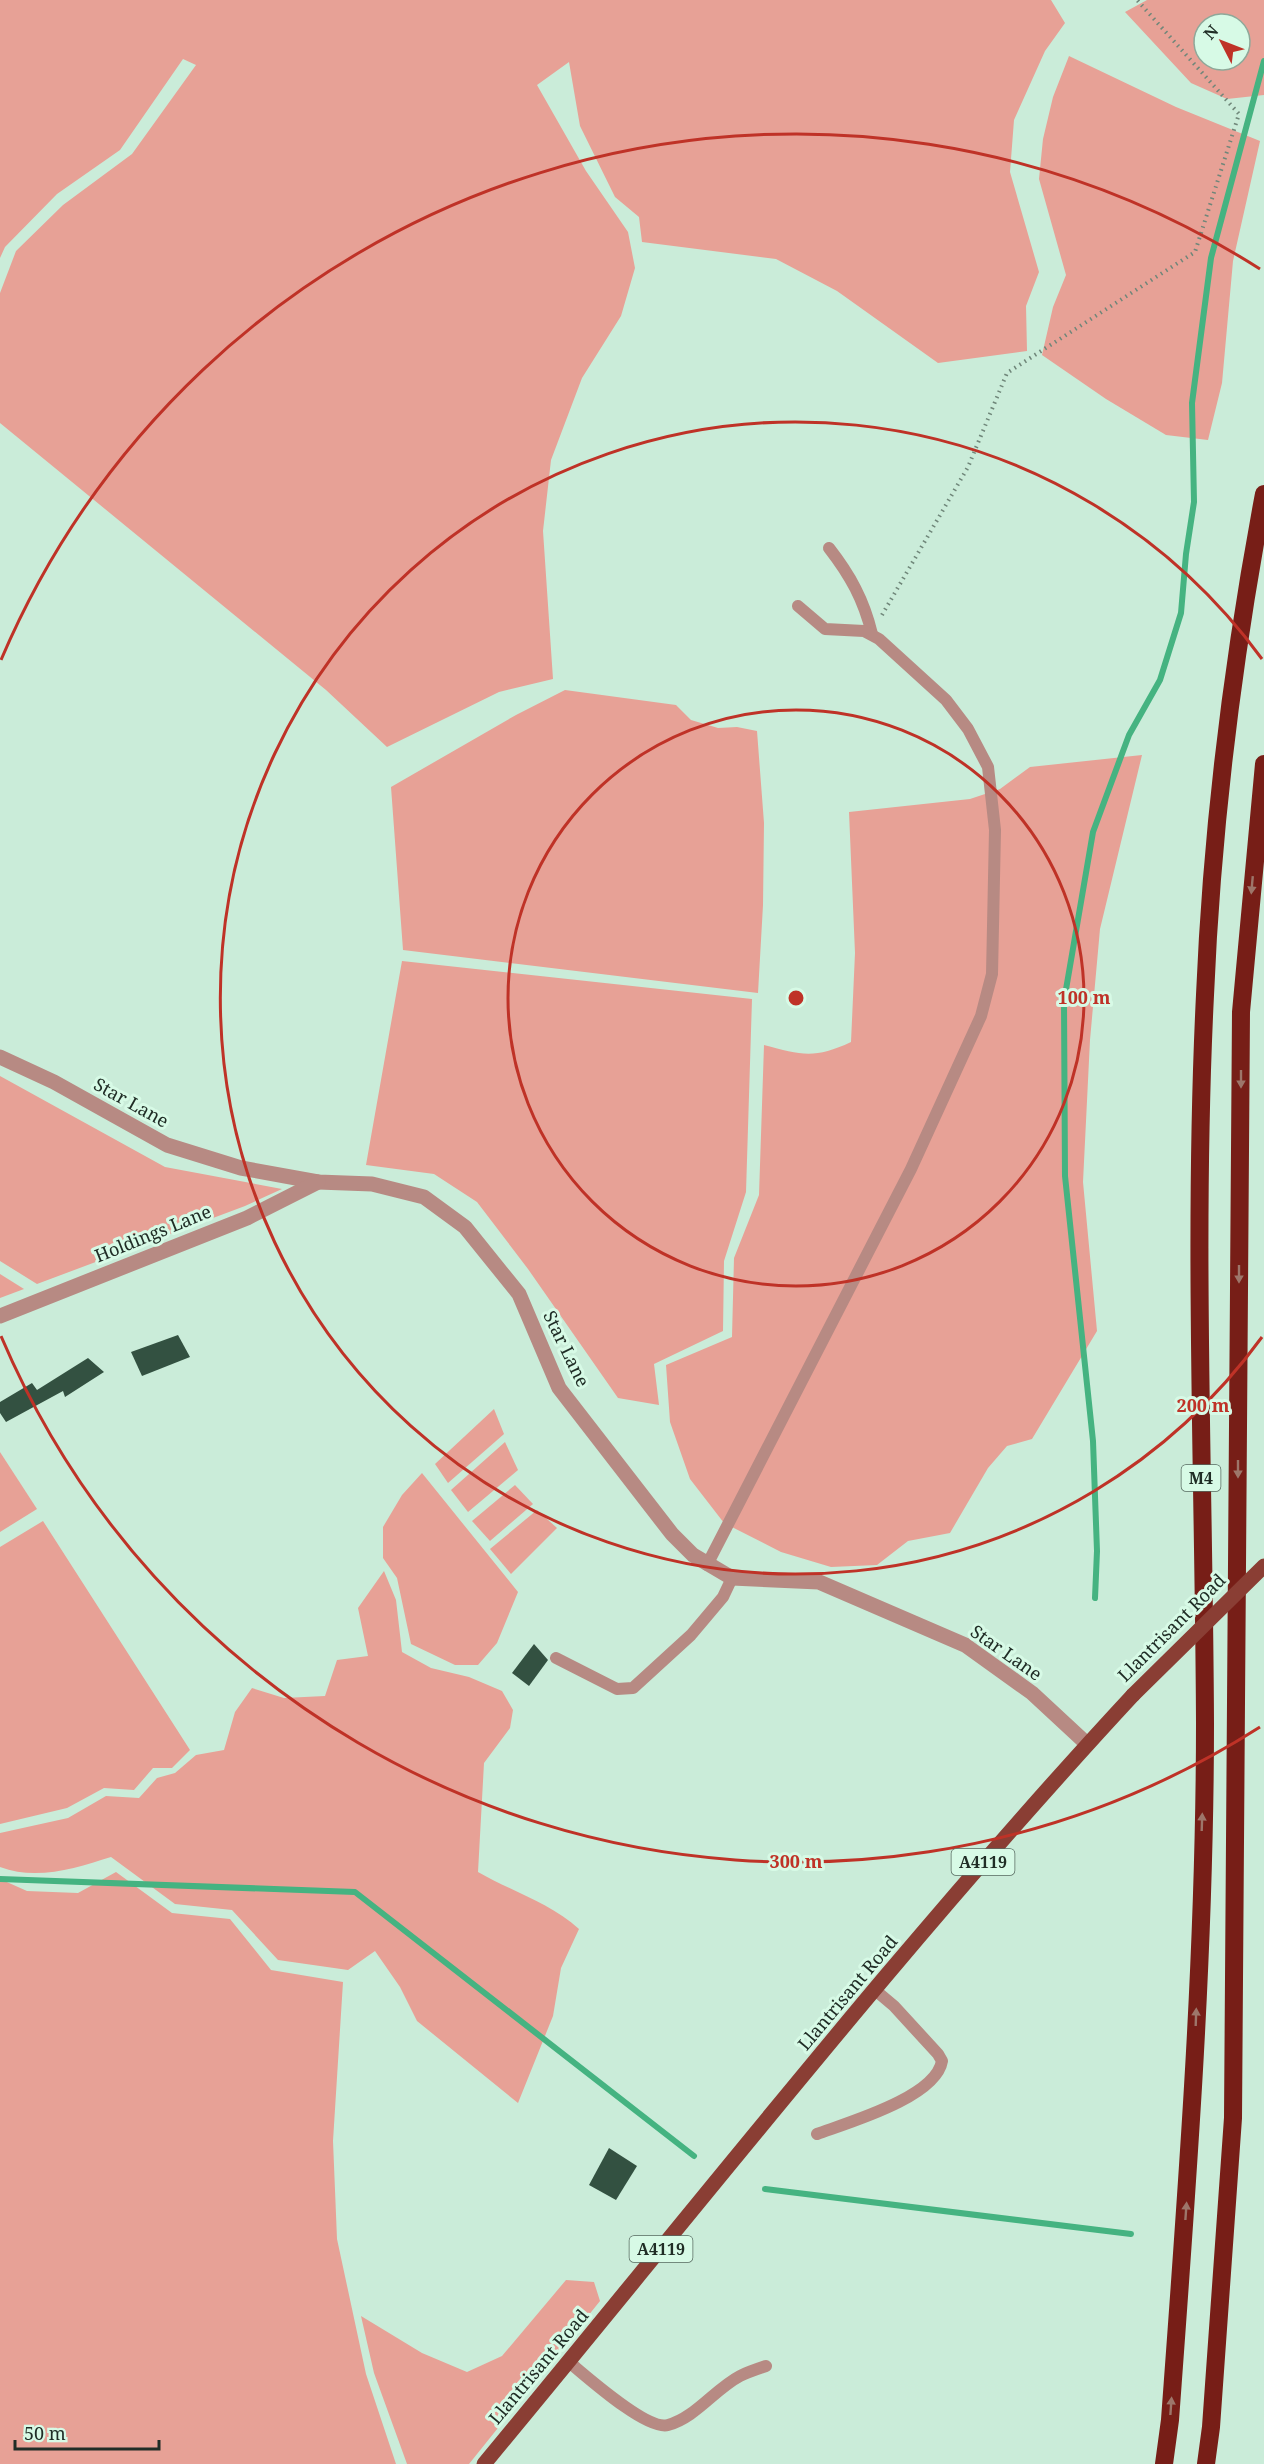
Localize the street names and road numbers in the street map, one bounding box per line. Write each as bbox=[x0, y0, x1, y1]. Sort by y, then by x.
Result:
street label: Star Lane bbox=[90, 1072, 173, 1133]
street label: Holdings Lane bbox=[91, 1199, 214, 1267]
street label: Star Lane bbox=[538, 1306, 596, 1391]
road number: M4 bbox=[1182, 1465, 1220, 1491]
street label: Llantrisant Road bbox=[1112, 1568, 1230, 1686]
street label: Star Lane bbox=[966, 1619, 1047, 1686]
road number: A4119 bbox=[952, 1849, 1014, 1875]
street label: Llantrisant Road bbox=[792, 1930, 903, 2055]
road number: A4119 bbox=[630, 2236, 692, 2262]
street label: Llantrisant Road bbox=[483, 2304, 594, 2429]

